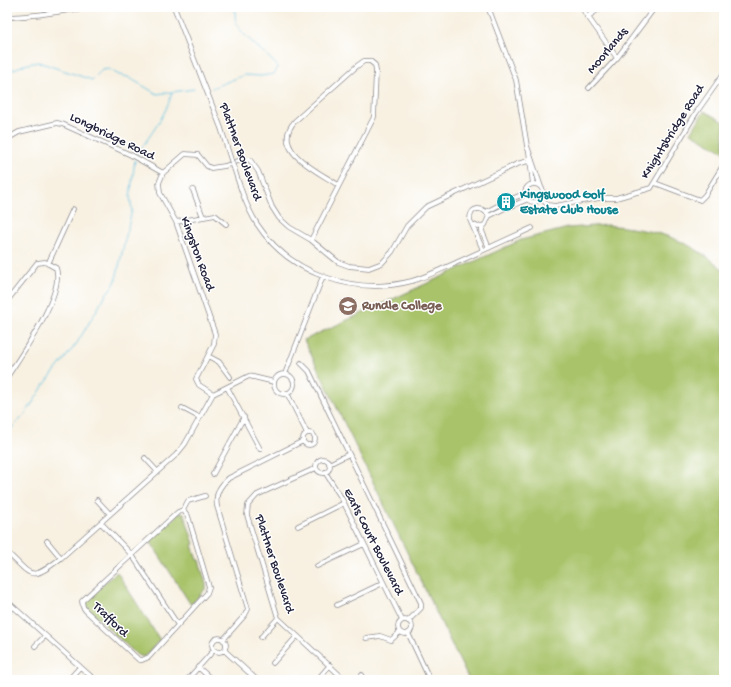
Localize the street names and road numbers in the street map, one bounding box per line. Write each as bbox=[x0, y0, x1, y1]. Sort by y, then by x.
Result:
street label: Moorlands bbox=[584, 24, 632, 77]
street label: Knightsbridge Road bbox=[638, 81, 709, 182]
street label: Plattner Boulevard bbox=[215, 100, 265, 204]
street label: Longbridge Road bbox=[67, 110, 158, 165]
street label: Kingston Road bbox=[177, 215, 218, 295]
street label: Earls Court Boulevard bbox=[340, 486, 407, 599]
street label: Plattner Boulevard bbox=[251, 512, 297, 616]
street label: Trafford bbox=[88, 599, 132, 642]

